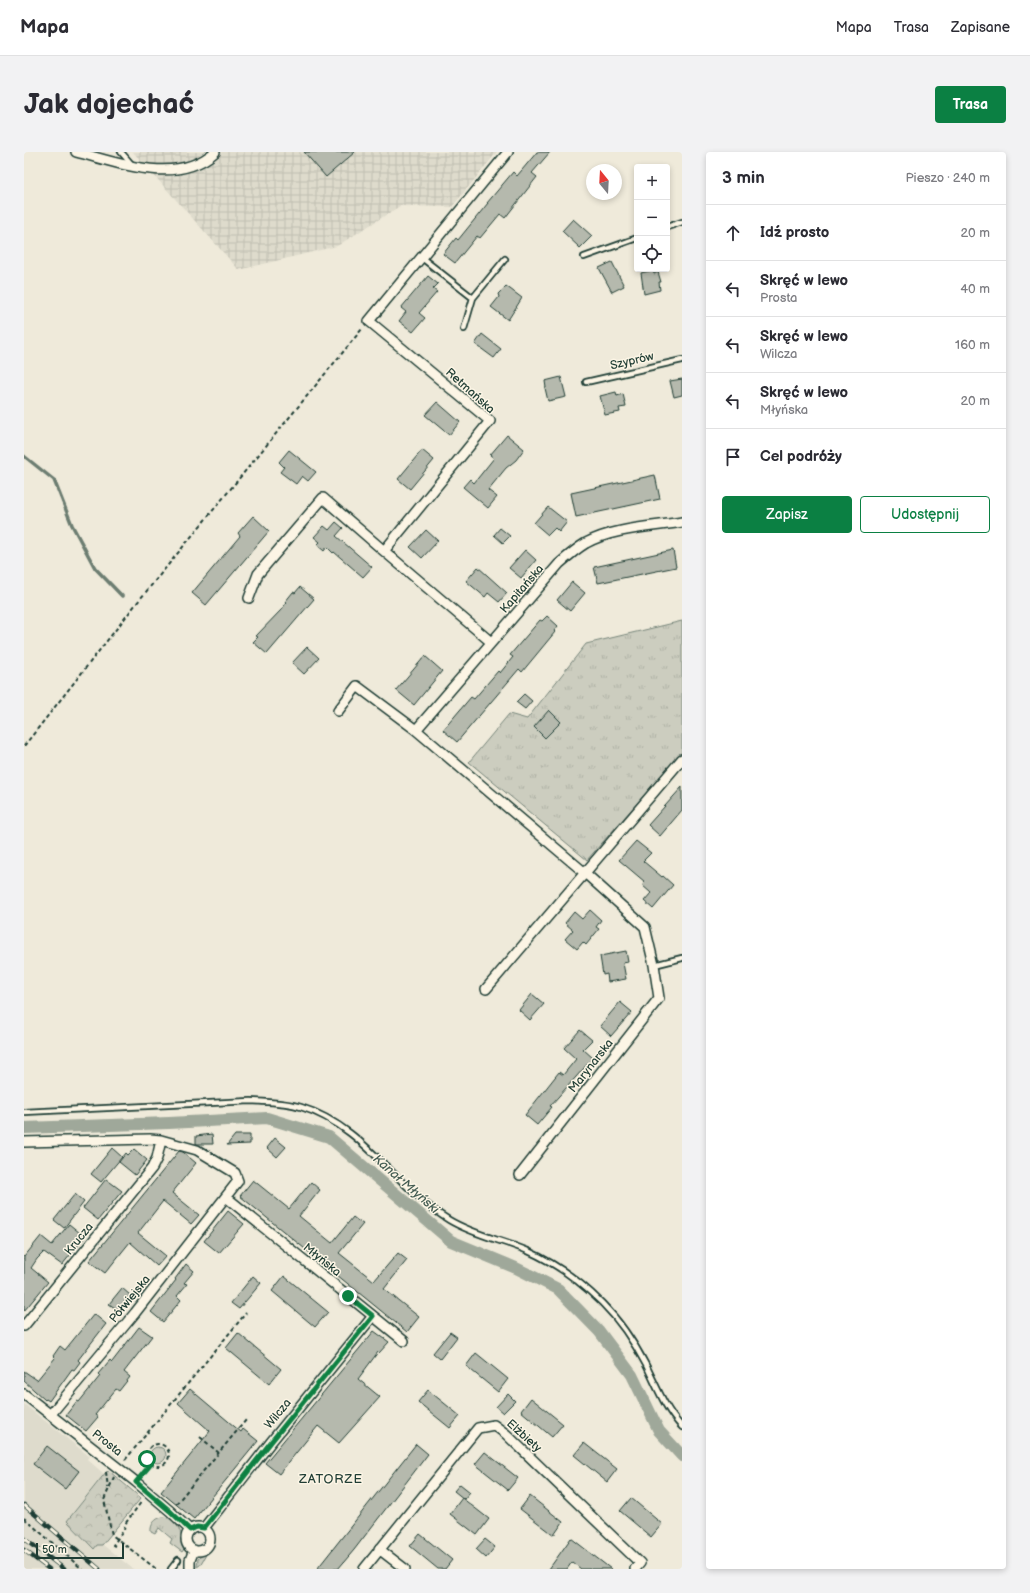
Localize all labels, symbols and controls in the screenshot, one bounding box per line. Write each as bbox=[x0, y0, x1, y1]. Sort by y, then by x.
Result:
text: Mapa bbox=[20, 16, 69, 39]
text: Mapa bbox=[836, 19, 872, 36]
text: Trasa bbox=[894, 19, 929, 36]
text: Zapisane bbox=[951, 19, 1010, 36]
button: Trasa bbox=[935, 86, 1006, 123]
text: Jak dojechać bbox=[24, 88, 194, 121]
north arrow bbox=[586, 164, 622, 200]
map controls bbox=[634, 164, 670, 272]
button: + bbox=[634, 164, 670, 200]
text: 3 min bbox=[722, 168, 765, 188]
text: Pieszo · 240 m bbox=[905, 170, 990, 186]
button: − bbox=[634, 200, 670, 236]
icon: ahead bbox=[722, 222, 744, 244]
text: Idź prosto bbox=[760, 223, 829, 242]
text: 20 m bbox=[960, 225, 990, 241]
button: locate bbox=[634, 236, 670, 272]
text: Skręć w lewo bbox=[760, 271, 848, 290]
icon: left bbox=[722, 278, 744, 300]
text: 40 m bbox=[960, 281, 990, 297]
text: Prosta bbox=[760, 290, 797, 306]
text: Skręć w lewo bbox=[760, 327, 848, 346]
icon: left bbox=[722, 334, 744, 356]
text: 160 m bbox=[955, 337, 990, 353]
text: Wilcza bbox=[760, 346, 797, 362]
street label: Szyprów bbox=[609, 349, 655, 373]
street label: Retmańska bbox=[442, 365, 498, 417]
text: Skręć w lewo bbox=[760, 383, 848, 402]
icon: left bbox=[722, 390, 744, 412]
text: 20 m bbox=[960, 393, 990, 409]
text: Młyńska bbox=[760, 402, 808, 418]
icon: arrive bbox=[722, 446, 744, 468]
text: Cel podróży bbox=[760, 447, 842, 466]
button: Zapisz bbox=[722, 496, 852, 533]
button: Udostępnij bbox=[860, 496, 990, 533]
street label: Kapitańska bbox=[497, 562, 547, 616]
street label: Marynarska bbox=[565, 1036, 617, 1096]
water label: Kanał Młyński bbox=[370, 1151, 443, 1218]
street label: Krucza bbox=[61, 1220, 97, 1258]
street label: Młyńska bbox=[300, 1240, 344, 1280]
street label: Półwiejska bbox=[106, 1272, 154, 1326]
route end bbox=[339, 1287, 357, 1305]
street label: Wilcza bbox=[261, 1396, 295, 1432]
street label: Elżbiety bbox=[503, 1416, 545, 1456]
street label: Prosta bbox=[89, 1426, 125, 1460]
route start bbox=[138, 1450, 156, 1468]
district label: ZATORZE bbox=[298, 1471, 363, 1487]
scale bar bbox=[36, 1541, 124, 1560]
text: 50 m bbox=[42, 1543, 67, 1556]

